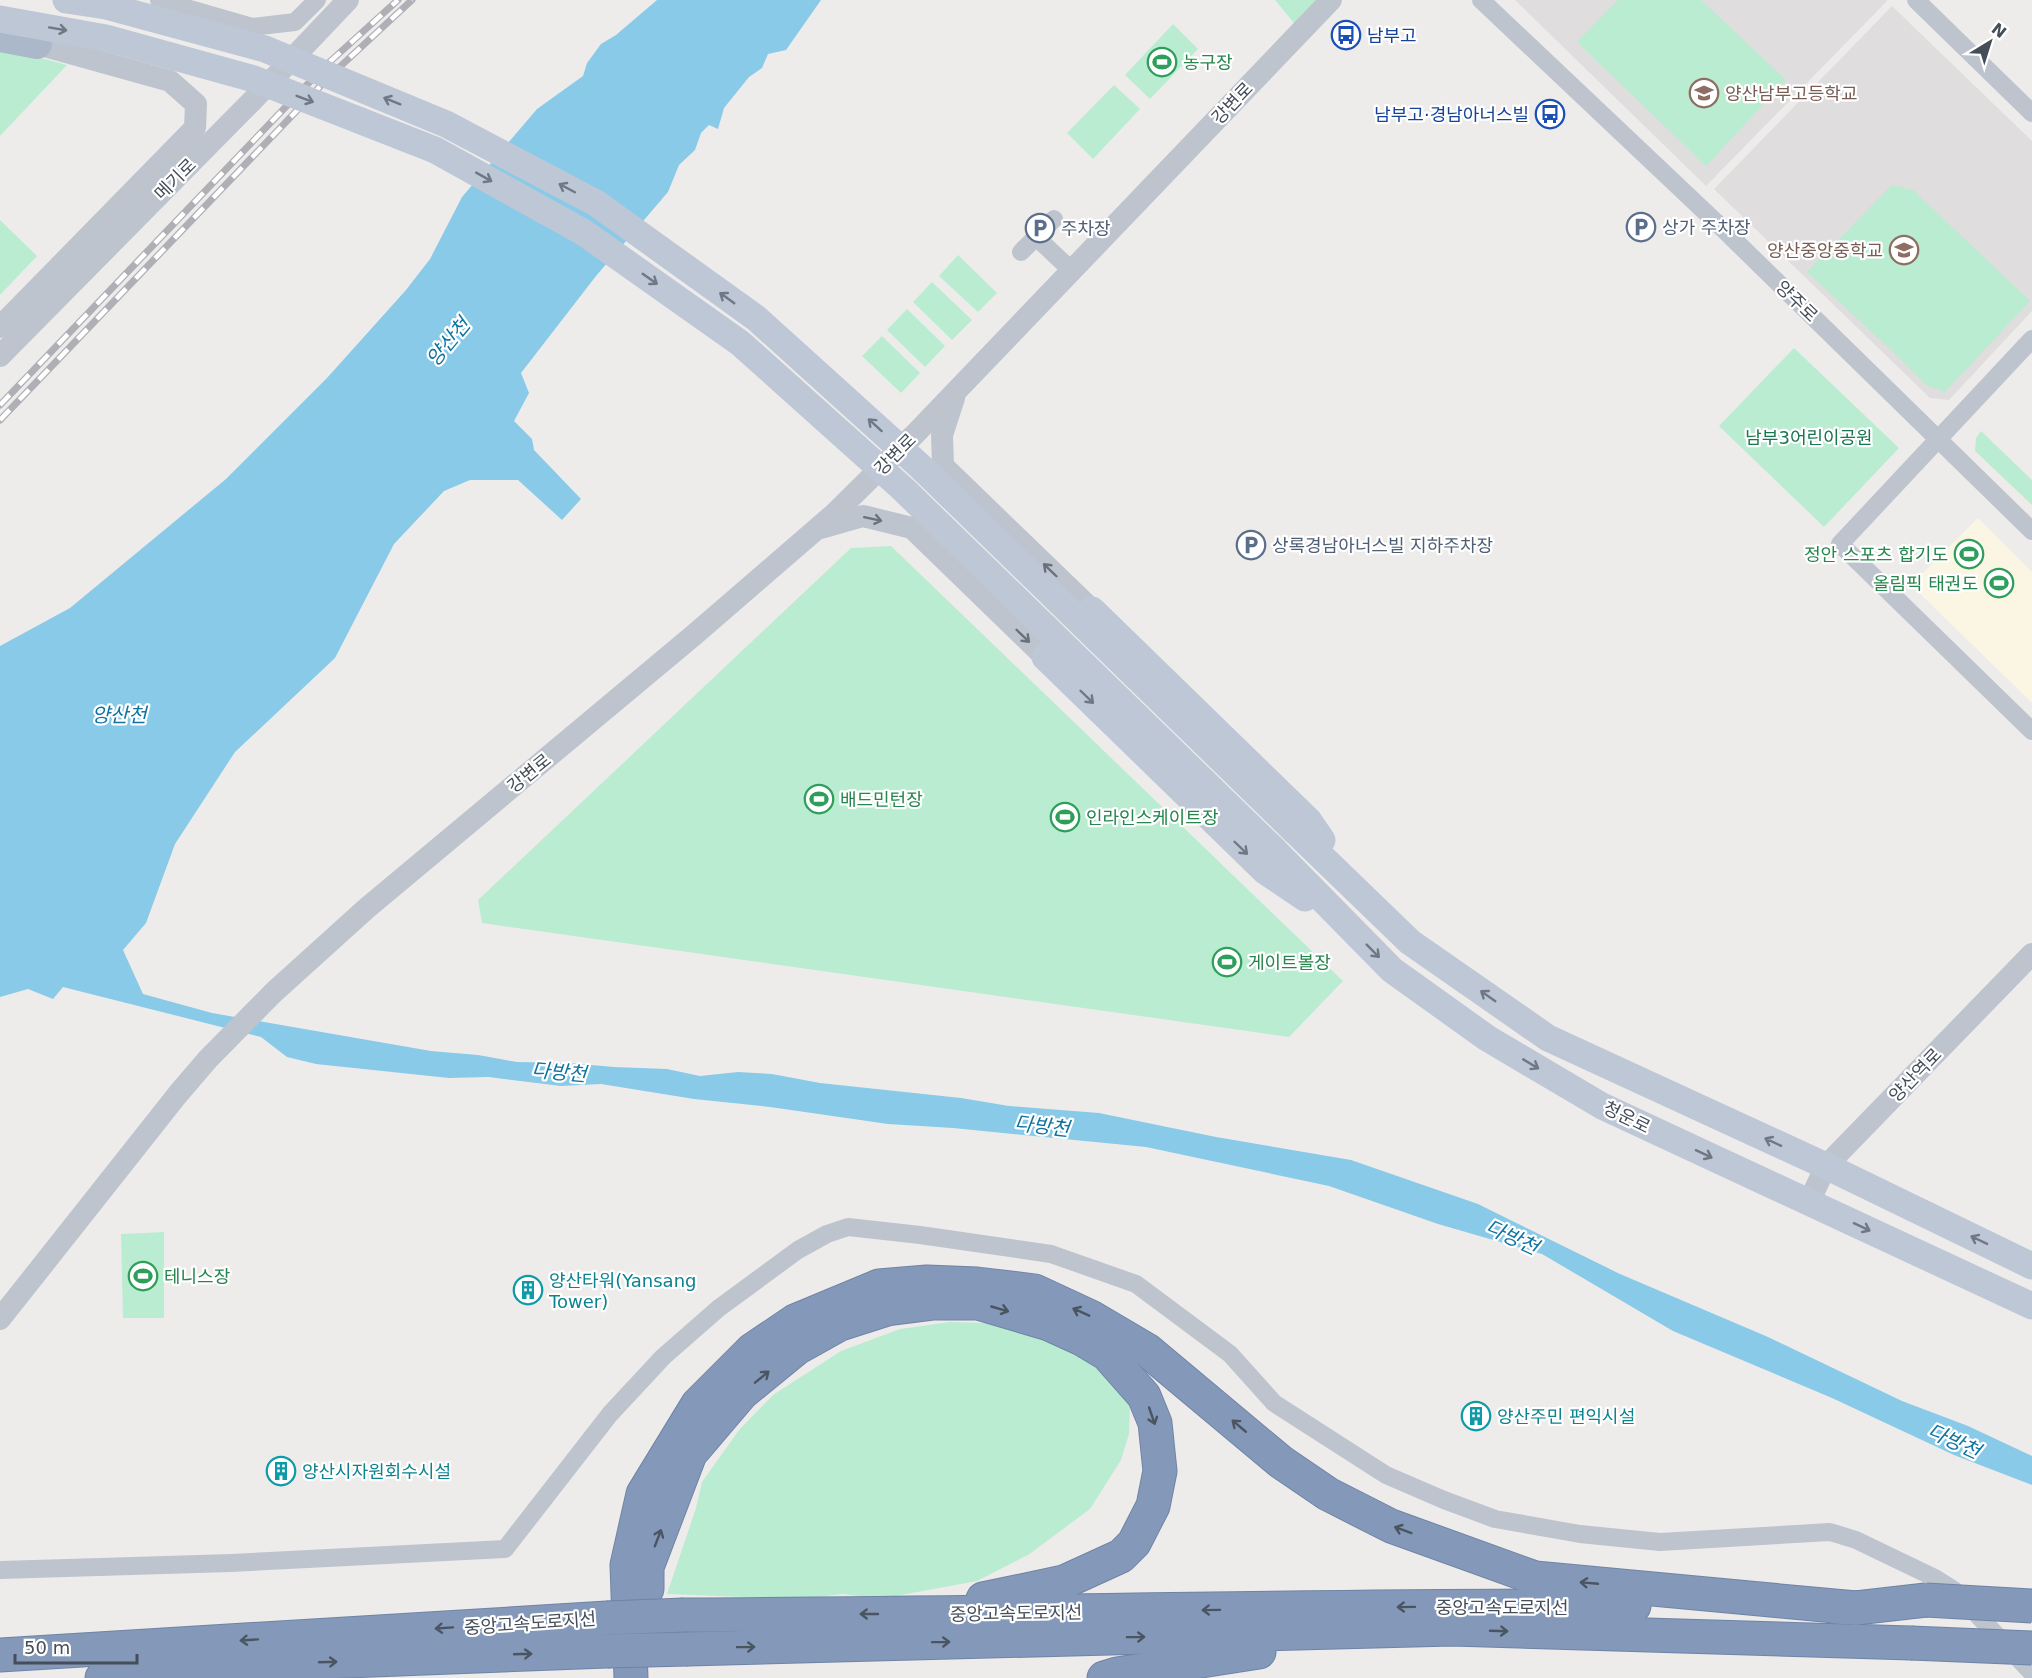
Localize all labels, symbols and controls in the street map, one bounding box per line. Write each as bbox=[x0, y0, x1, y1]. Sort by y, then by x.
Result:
north arrow bbox=[1960, 12, 2020, 72]
bus stop icon: 남부고 bbox=[1330, 19, 1362, 51]
text: N bbox=[1988, 19, 2010, 42]
one-way arrow bbox=[47, 24, 67, 35]
place label: 남부고 bbox=[1367, 25, 1417, 46]
sports icon: 농구장 bbox=[1146, 46, 1178, 78]
place label: 농구장 bbox=[1183, 52, 1233, 73]
school or university icon: 양산남부고등학교 bbox=[1688, 77, 1720, 109]
street label: 강변로 bbox=[1207, 78, 1257, 128]
place label: 양산남부고등학교 bbox=[1725, 83, 1857, 104]
one-way arrow bbox=[296, 95, 314, 106]
one-way arrow bbox=[383, 95, 402, 106]
bus stop icon: 남부고·경남아너스빌 bbox=[1534, 98, 1566, 130]
place label: 남부고·경남아너스빌 bbox=[1374, 104, 1529, 125]
street label: 메기로 bbox=[150, 154, 200, 204]
one-way arrow bbox=[475, 171, 492, 183]
one-way arrow bbox=[558, 182, 576, 193]
parking icon: 상가 주차장 bbox=[1625, 211, 1657, 243]
parking icon: 주차장 bbox=[1024, 212, 1056, 244]
place label: 상가 주차장 bbox=[1662, 217, 1751, 238]
place label: 주차장 bbox=[1061, 218, 1111, 239]
school or university icon: 양산중앙중학교 bbox=[1888, 234, 1920, 266]
place label: 양산중앙중학교 bbox=[1767, 240, 1883, 261]
one-way arrow bbox=[641, 273, 657, 285]
street label: 양주로 bbox=[1772, 276, 1822, 326]
one-way arrow bbox=[720, 291, 736, 304]
water label: 양산천 bbox=[421, 311, 477, 371]
one-way arrow bbox=[867, 418, 882, 432]
park label: 남부3어린이공원 bbox=[1745, 427, 1873, 448]
street label: 강변로 bbox=[870, 429, 920, 479]
one-way arrow bbox=[863, 514, 882, 525]
parking icon: 상록경남아너스빌 지하주차장 bbox=[1235, 529, 1267, 561]
place label: 상록경남아너스빌 지하주차장 bbox=[1272, 535, 1493, 556]
sports icon: 정안 스포츠 합기도 bbox=[1953, 538, 1985, 570]
place label: 정안 스포츠 합기도 bbox=[1804, 544, 1948, 565]
one-way arrow bbox=[1042, 562, 1057, 577]
sports icon: 올림픽 태권도 bbox=[1983, 567, 2015, 599]
place label: 올림픽 태권도 bbox=[1873, 573, 1978, 594]
one-way arrow bbox=[1016, 629, 1031, 643]
one-way arrow bbox=[1079, 690, 1094, 705]
water label: 양산천 bbox=[91, 703, 149, 727]
street label: 강변로 bbox=[503, 749, 555, 797]
sports icon: 배드민턴장 bbox=[803, 783, 835, 815]
place label: 배드민턴장 bbox=[840, 789, 923, 810]
sports icon: 인라인스케이트장 bbox=[1049, 801, 1081, 833]
place label: 인라인스케이트장 bbox=[1086, 807, 1218, 828]
one-way arrow bbox=[1234, 841, 1249, 855]
one-way arrow bbox=[1366, 943, 1380, 958]
sports icon: 게이트볼장 bbox=[1211, 946, 1243, 978]
place label: 게이트볼장 bbox=[1248, 952, 1331, 973]
one-way arrow bbox=[1480, 990, 1497, 1002]
street label: 양산역로 bbox=[1884, 1044, 1946, 1106]
water label: 다방천 bbox=[530, 1058, 590, 1087]
one-way arrow bbox=[1522, 1058, 1539, 1070]
street label: 청운로 bbox=[1600, 1097, 1654, 1137]
water label: 다방천 bbox=[1013, 1111, 1073, 1142]
one-way arrow bbox=[1765, 1136, 1783, 1147]
one-way arrow bbox=[1695, 1148, 1713, 1160]
water label: 다방천 bbox=[1482, 1214, 1544, 1261]
one-way arrow bbox=[1853, 1223, 1871, 1234]
one-way arrow bbox=[1971, 1234, 1989, 1246]
sports icon: 테니스장 bbox=[127, 1260, 159, 1292]
place label: 테니스장 bbox=[164, 1266, 230, 1287]
place label: 양산타워(Yansang Tower) bbox=[548, 1270, 696, 1312]
building icon: 양산타워(Yansang Tower) bbox=[512, 1274, 544, 1306]
one-way arrow bbox=[990, 1304, 1009, 1316]
one-way arrow bbox=[1073, 1306, 1091, 1318]
one-way arrow bbox=[754, 1371, 770, 1384]
building icon: 양산주민 편익시설 bbox=[1460, 1400, 1492, 1432]
place label: 양산주민 편익시설 bbox=[1497, 1406, 1635, 1427]
one-way arrow bbox=[1147, 1407, 1158, 1425]
water label: 다방천 bbox=[1924, 1418, 1986, 1465]
one-way arrow bbox=[1231, 1420, 1247, 1433]
building icon: 양산시자원회수시설 bbox=[265, 1455, 297, 1487]
place label: 양산시자원회수시설 bbox=[302, 1461, 451, 1482]
one-way arrow bbox=[1394, 1524, 1412, 1535]
one-way arrow bbox=[653, 1529, 664, 1547]
one-way arrow bbox=[1579, 1577, 1599, 1588]
street label: 중앙고속도로지선 bbox=[1436, 1597, 1568, 1618]
street label: 중앙고속도로지선 bbox=[950, 1601, 1082, 1625]
one-way arrow bbox=[1397, 1601, 1417, 1613]
one-way arrow bbox=[1202, 1604, 1222, 1616]
street label: 중앙고속도로지선 bbox=[463, 1608, 597, 1638]
one-way arrow bbox=[860, 1608, 880, 1620]
one-way arrow bbox=[434, 1622, 454, 1633]
one-way arrow bbox=[1488, 1625, 1508, 1637]
scale bar bbox=[15, 1627, 136, 1665]
one-way arrow bbox=[1125, 1632, 1145, 1643]
one-way arrow bbox=[240, 1634, 260, 1645]
one-way arrow bbox=[930, 1636, 950, 1648]
text: 50 m bbox=[24, 1637, 70, 1658]
one-way arrow bbox=[736, 1641, 756, 1653]
one-way arrow bbox=[512, 1648, 532, 1660]
one-way arrow bbox=[317, 1656, 337, 1667]

